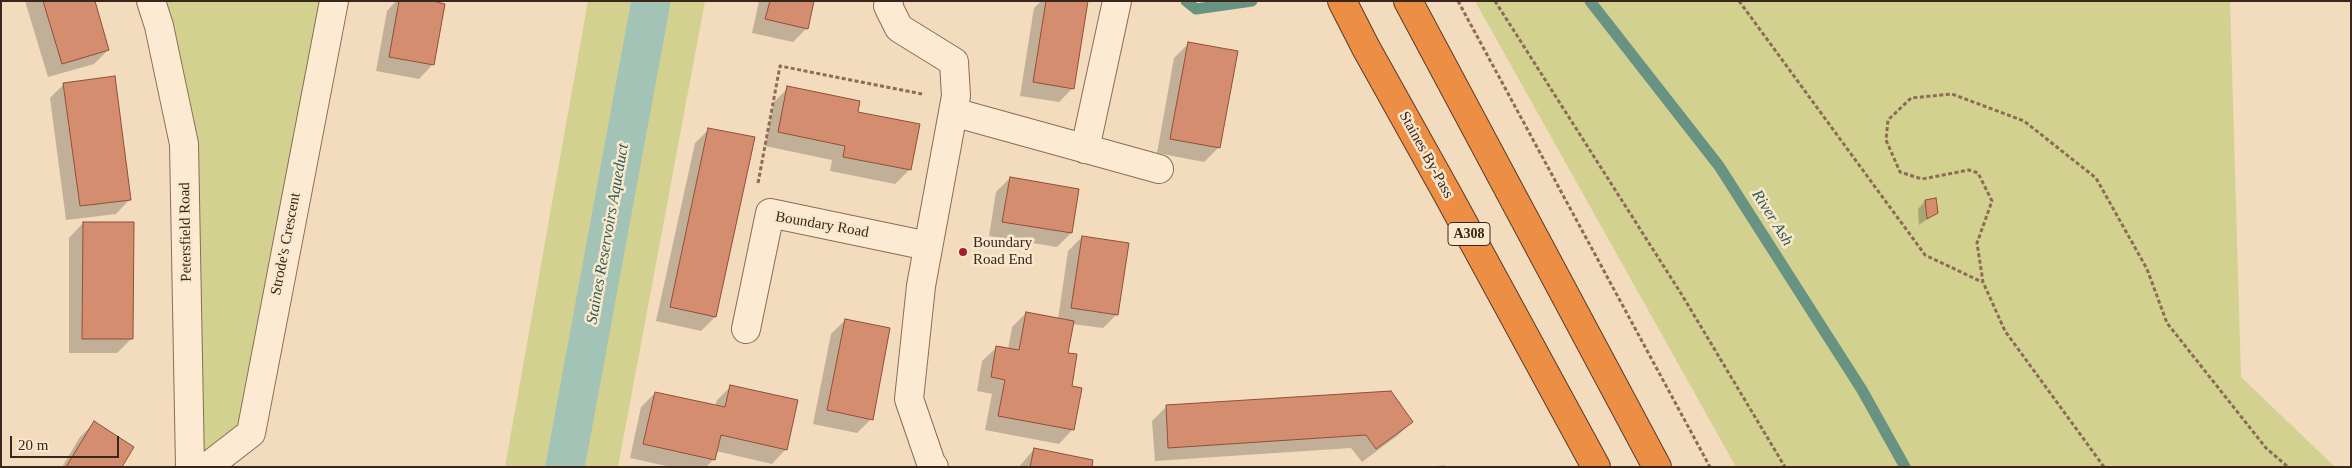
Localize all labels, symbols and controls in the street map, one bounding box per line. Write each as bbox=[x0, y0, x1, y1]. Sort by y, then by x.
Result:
street label: Staines By-Pass bbox=[1395, 109, 1457, 201]
water label: Staines Reservoirs Aqueduct bbox=[583, 142, 633, 326]
street label: Petersfield Road bbox=[176, 182, 196, 282]
water label: River Ash bbox=[1747, 186, 1797, 250]
street label: Strode's Crescent bbox=[267, 191, 305, 297]
street label: Boundary Road bbox=[774, 208, 870, 242]
road number: A308 bbox=[1448, 222, 1490, 245]
place label: Boundary Road End bbox=[973, 234, 1033, 269]
marker: Boundary Road End bbox=[957, 246, 969, 258]
scale bar bbox=[12, 426, 121, 458]
text: 20 m bbox=[18, 437, 48, 453]

